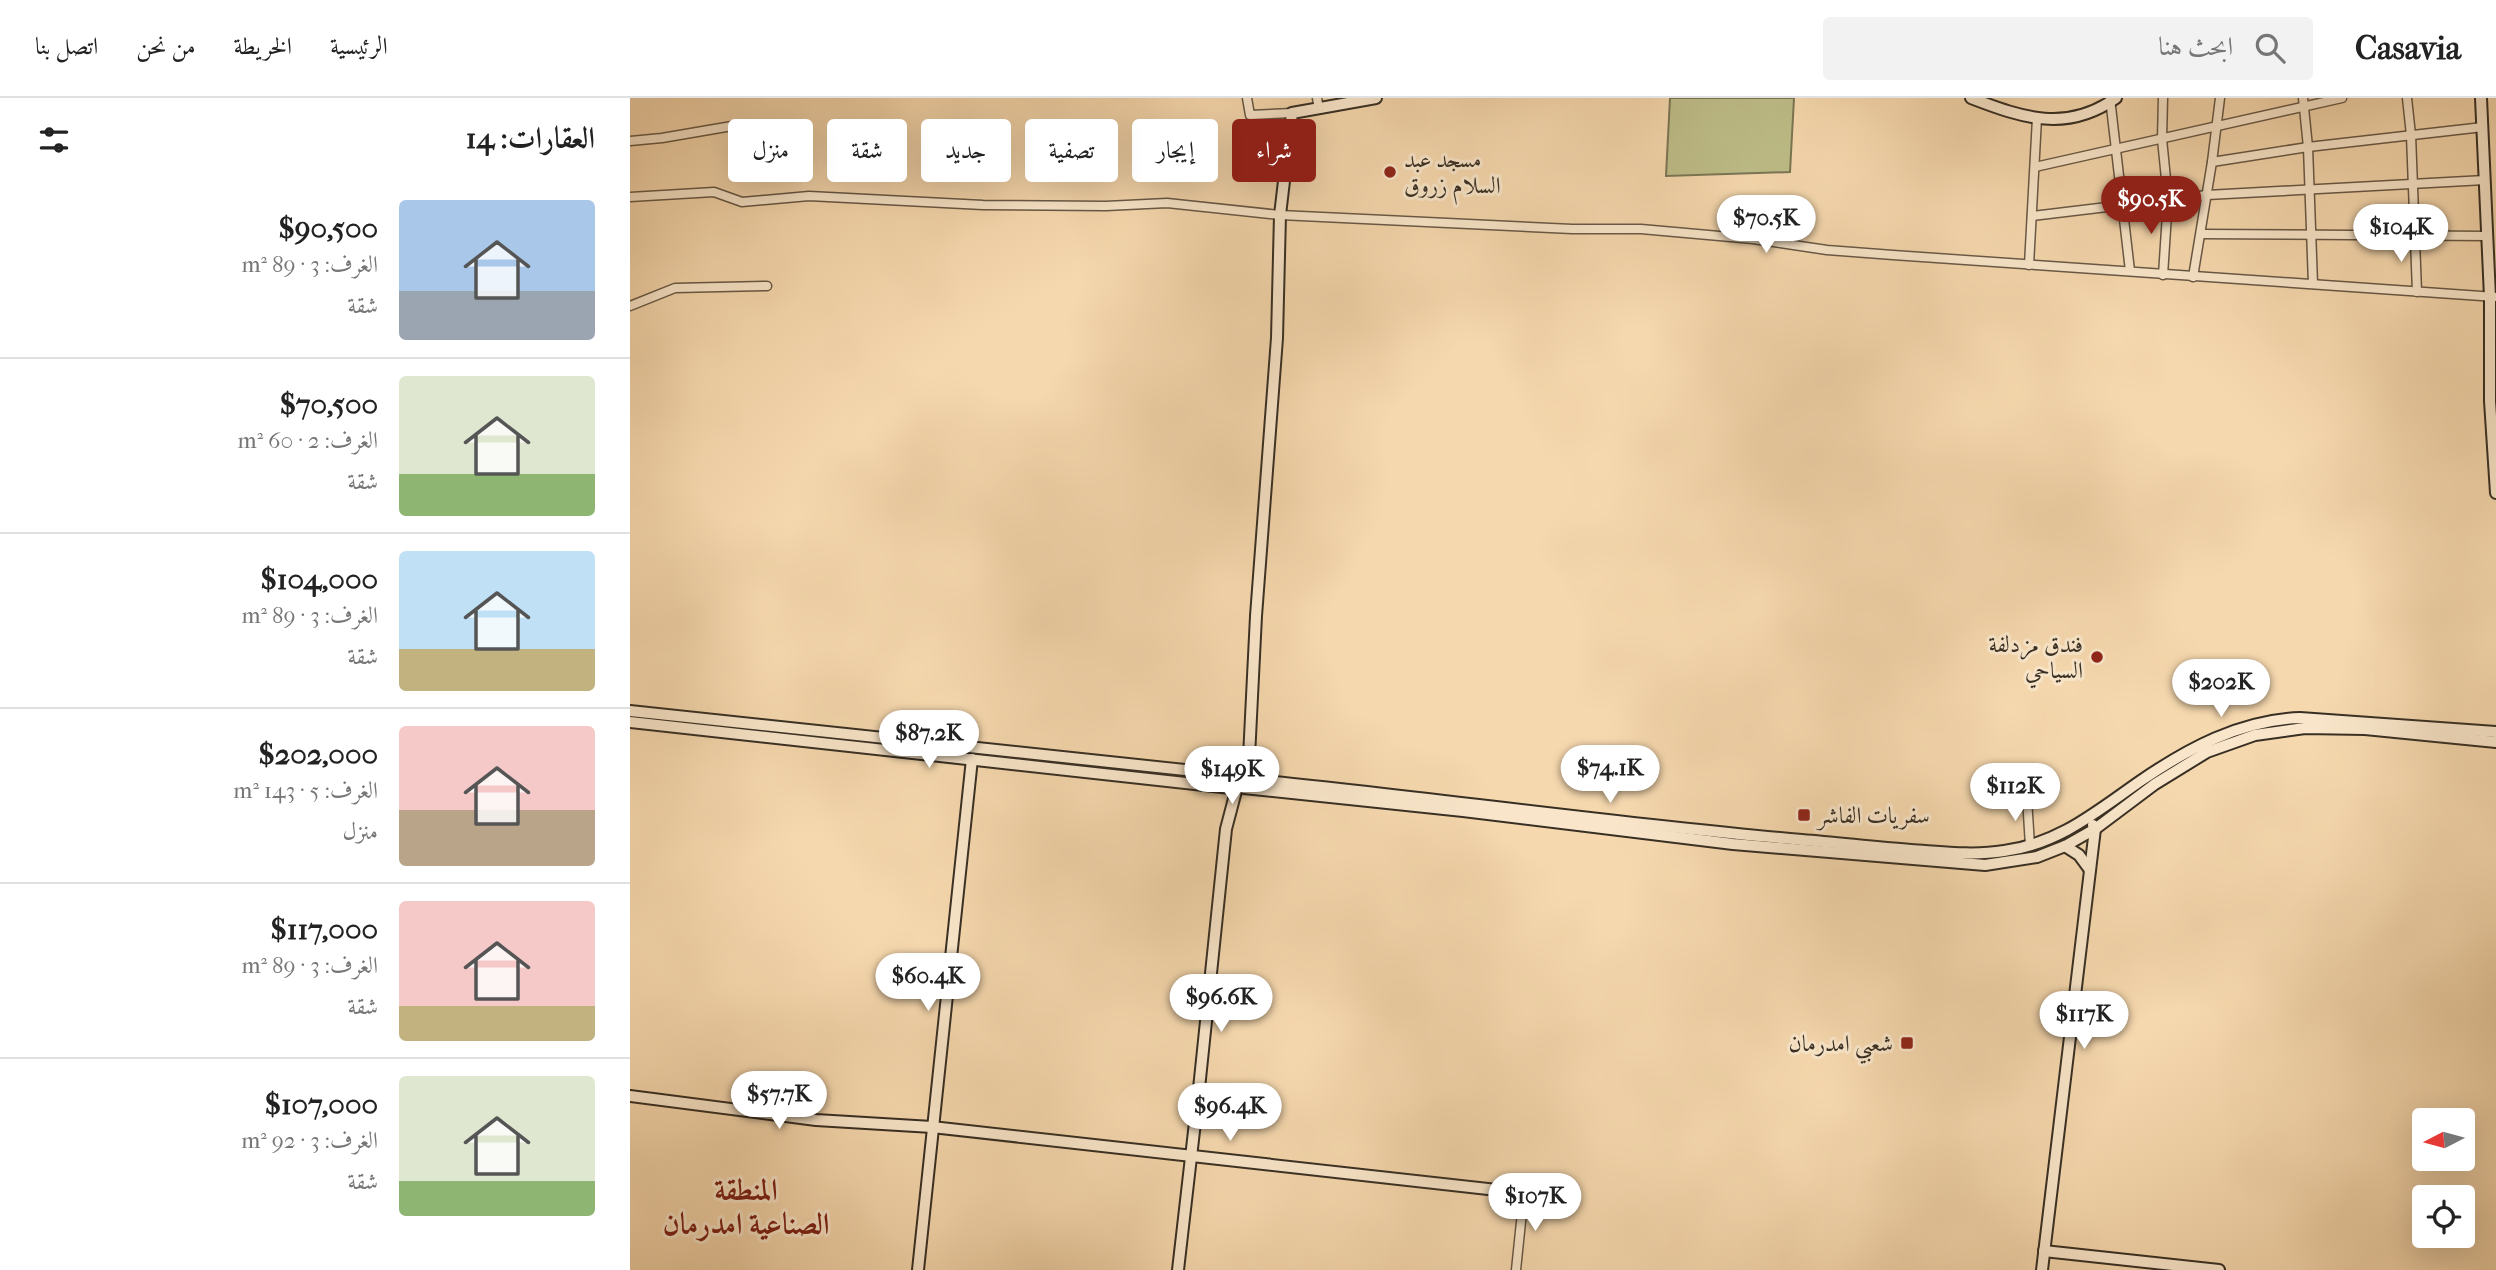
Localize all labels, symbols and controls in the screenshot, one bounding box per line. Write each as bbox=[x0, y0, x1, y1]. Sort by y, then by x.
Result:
search box bbox=[1823, 17, 2313, 80]
icon: search bbox=[2251, 29, 2289, 67]
text: Casavia bbox=[2355, 29, 2461, 68]
text: ابحث هنا bbox=[2158, 31, 2233, 62]
text: اتصل بنا bbox=[35, 32, 98, 60]
text: من نحن bbox=[136, 32, 196, 60]
text: الخريطة bbox=[234, 32, 292, 60]
text: الرئيسية bbox=[330, 32, 388, 60]
chip: منزل bbox=[728, 119, 813, 182]
chip: شقة bbox=[827, 119, 907, 182]
chip: جديد bbox=[921, 119, 1011, 182]
chip: تصفية bbox=[1025, 119, 1118, 182]
chip: إيجار bbox=[1132, 119, 1218, 182]
chip: شراء bbox=[1232, 119, 1316, 182]
icon: filters bbox=[35, 121, 73, 159]
text: العقارات: 14 bbox=[466, 121, 595, 156]
place label: مسجد عبد السلام زروق bbox=[1404, 146, 1501, 205]
marker: مسجد عبد السلام زروق bbox=[1382, 164, 1398, 180]
pin: $90.5K bbox=[2094, 176, 2208, 236]
text: $90.5K bbox=[2117, 185, 2185, 212]
pin: $70.5K bbox=[1709, 195, 1823, 255]
text: $70.5K bbox=[1733, 204, 1799, 231]
pin: $104K bbox=[2352, 204, 2450, 264]
text: $90,500 bbox=[278, 211, 378, 246]
text: $104K bbox=[2369, 213, 2433, 240]
icon: home bbox=[455, 228, 539, 312]
text: الغرف: 3 · 89 m² bbox=[241, 251, 378, 278]
text: شقة bbox=[348, 292, 378, 319]
text: $70,500 bbox=[280, 387, 378, 422]
icon: home bbox=[455, 404, 539, 488]
text: الغرف: 2 · 60 m² bbox=[238, 427, 378, 454]
text: شقة bbox=[348, 468, 378, 495]
text: $104,000 bbox=[260, 562, 378, 597]
icon: home bbox=[455, 579, 539, 663]
text: الغرف: 3 · 89 m² bbox=[241, 602, 378, 629]
place label: فندق مزدلفة السياحي bbox=[1988, 631, 2083, 689]
text: شقة bbox=[348, 643, 378, 670]
marker: فندق مزدلفة السياحي bbox=[2089, 649, 2105, 665]
pin: $202K bbox=[2172, 660, 2270, 719]
text: $202K bbox=[2188, 668, 2254, 695]
pin: $87.2K bbox=[872, 710, 986, 770]
text: $87.2K bbox=[895, 719, 963, 746]
text: $202,000 bbox=[258, 737, 378, 772]
pin: $149K bbox=[1183, 746, 1281, 806]
pin: $74.1K bbox=[1553, 746, 1667, 805]
icon: home bbox=[455, 754, 539, 838]
text: $74.1K bbox=[1577, 754, 1643, 781]
text: $149K bbox=[1200, 755, 1264, 782]
pin: $112K bbox=[1966, 764, 2064, 823]
text: $112K bbox=[1986, 772, 2044, 799]
text: الغرف: 5 · 143 m² bbox=[233, 777, 378, 804]
place label: سفريات الفاشر bbox=[1816, 802, 1930, 831]
marker: سفريات الفاشر bbox=[1796, 807, 1812, 823]
text: منزل bbox=[343, 818, 378, 845]
text: $117,000 bbox=[270, 912, 378, 947]
icon: home bbox=[455, 929, 539, 1013]
text: الغرف: 3 · 89 m² bbox=[241, 952, 378, 979]
pin: $60.4K bbox=[871, 954, 985, 1013]
text: $60.4K bbox=[891, 962, 965, 989]
pin: $96.6K bbox=[1164, 974, 1278, 1034]
text: $96.6K bbox=[1186, 983, 1256, 1010]
pin: $117K bbox=[2035, 992, 2133, 1051]
text: شقة bbox=[348, 993, 378, 1020]
text: $117K bbox=[2056, 1000, 2112, 1027]
place label: شعبي امدرمان bbox=[1789, 1030, 1893, 1064]
marker: شعبي امدرمان bbox=[1899, 1035, 1915, 1051]
pin: $57.7K bbox=[722, 1072, 836, 1131]
text: $57.7K bbox=[747, 1080, 811, 1107]
pin: $96.4K bbox=[1173, 1084, 1287, 1143]
text: $107,000 bbox=[265, 1087, 378, 1122]
text: $96.4K bbox=[1194, 1092, 1266, 1119]
icon: home bbox=[455, 1104, 539, 1188]
north arrow bbox=[2412, 1108, 2474, 1171]
map controls bbox=[2412, 1108, 2475, 1248]
text: الغرف: 3 · 92 m² bbox=[241, 1127, 378, 1154]
text: شقة bbox=[348, 1168, 378, 1195]
district label: المنطقة الصناعية امدرمان bbox=[662, 1173, 830, 1242]
pin: $107K bbox=[1486, 1174, 1584, 1233]
text: $107K bbox=[1504, 1182, 1566, 1209]
button: locate bbox=[2412, 1185, 2475, 1248]

